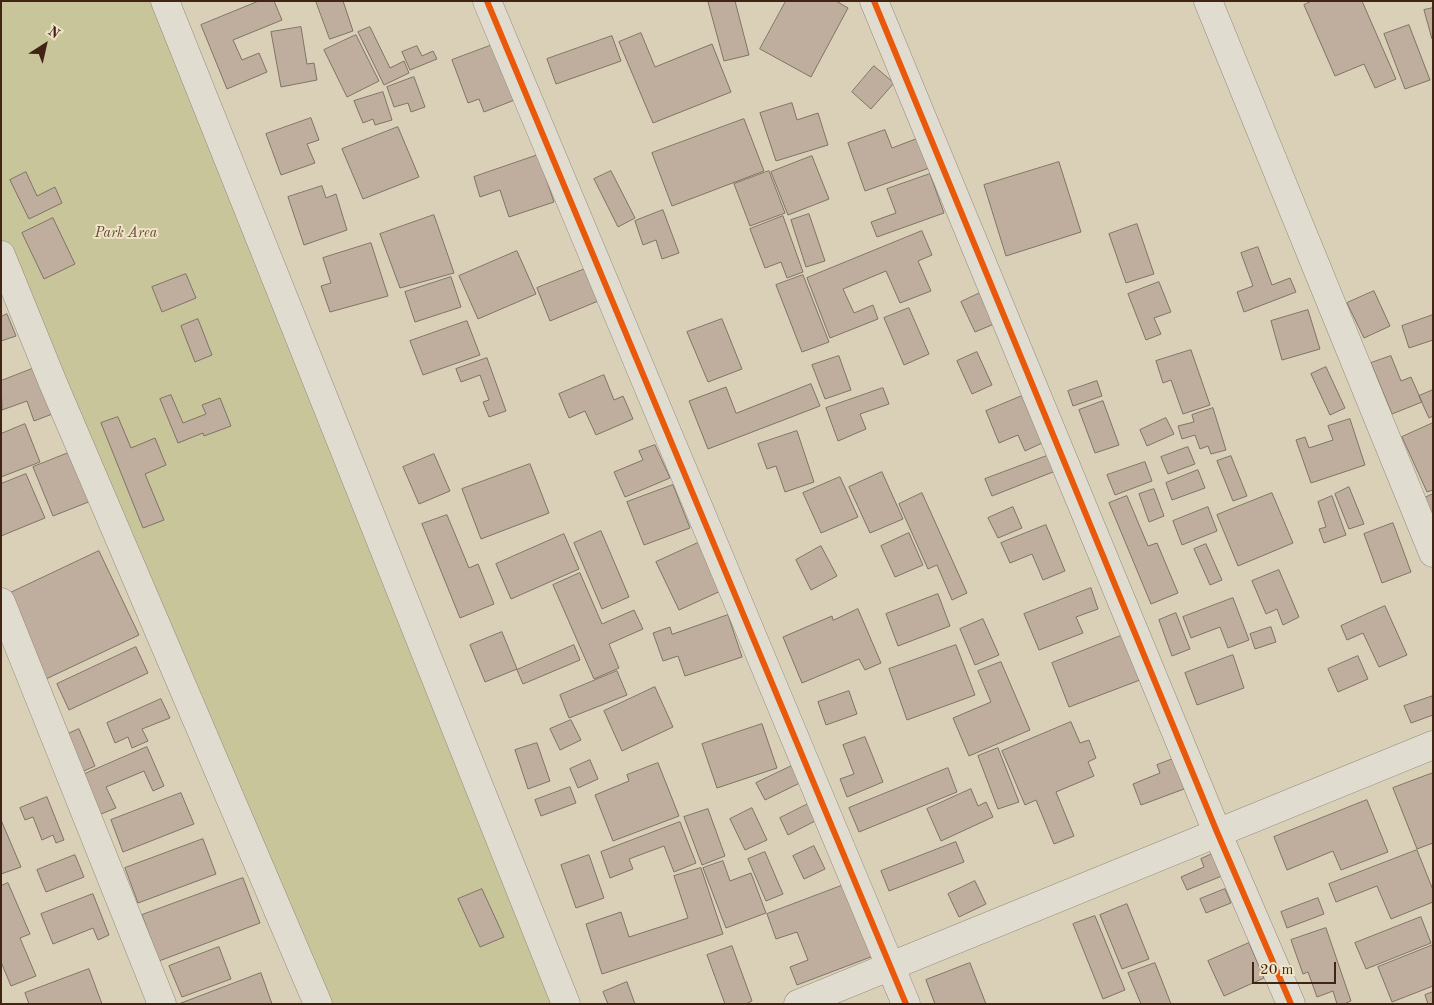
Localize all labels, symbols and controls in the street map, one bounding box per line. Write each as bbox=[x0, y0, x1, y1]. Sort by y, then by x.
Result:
north arrow bbox=[20, 20, 70, 70]
text: N bbox=[45, 24, 62, 42]
park label: Park Area bbox=[95, 225, 157, 241]
scale bar bbox=[1254, 952, 1338, 984]
text: 20 m bbox=[1260, 963, 1294, 978]

